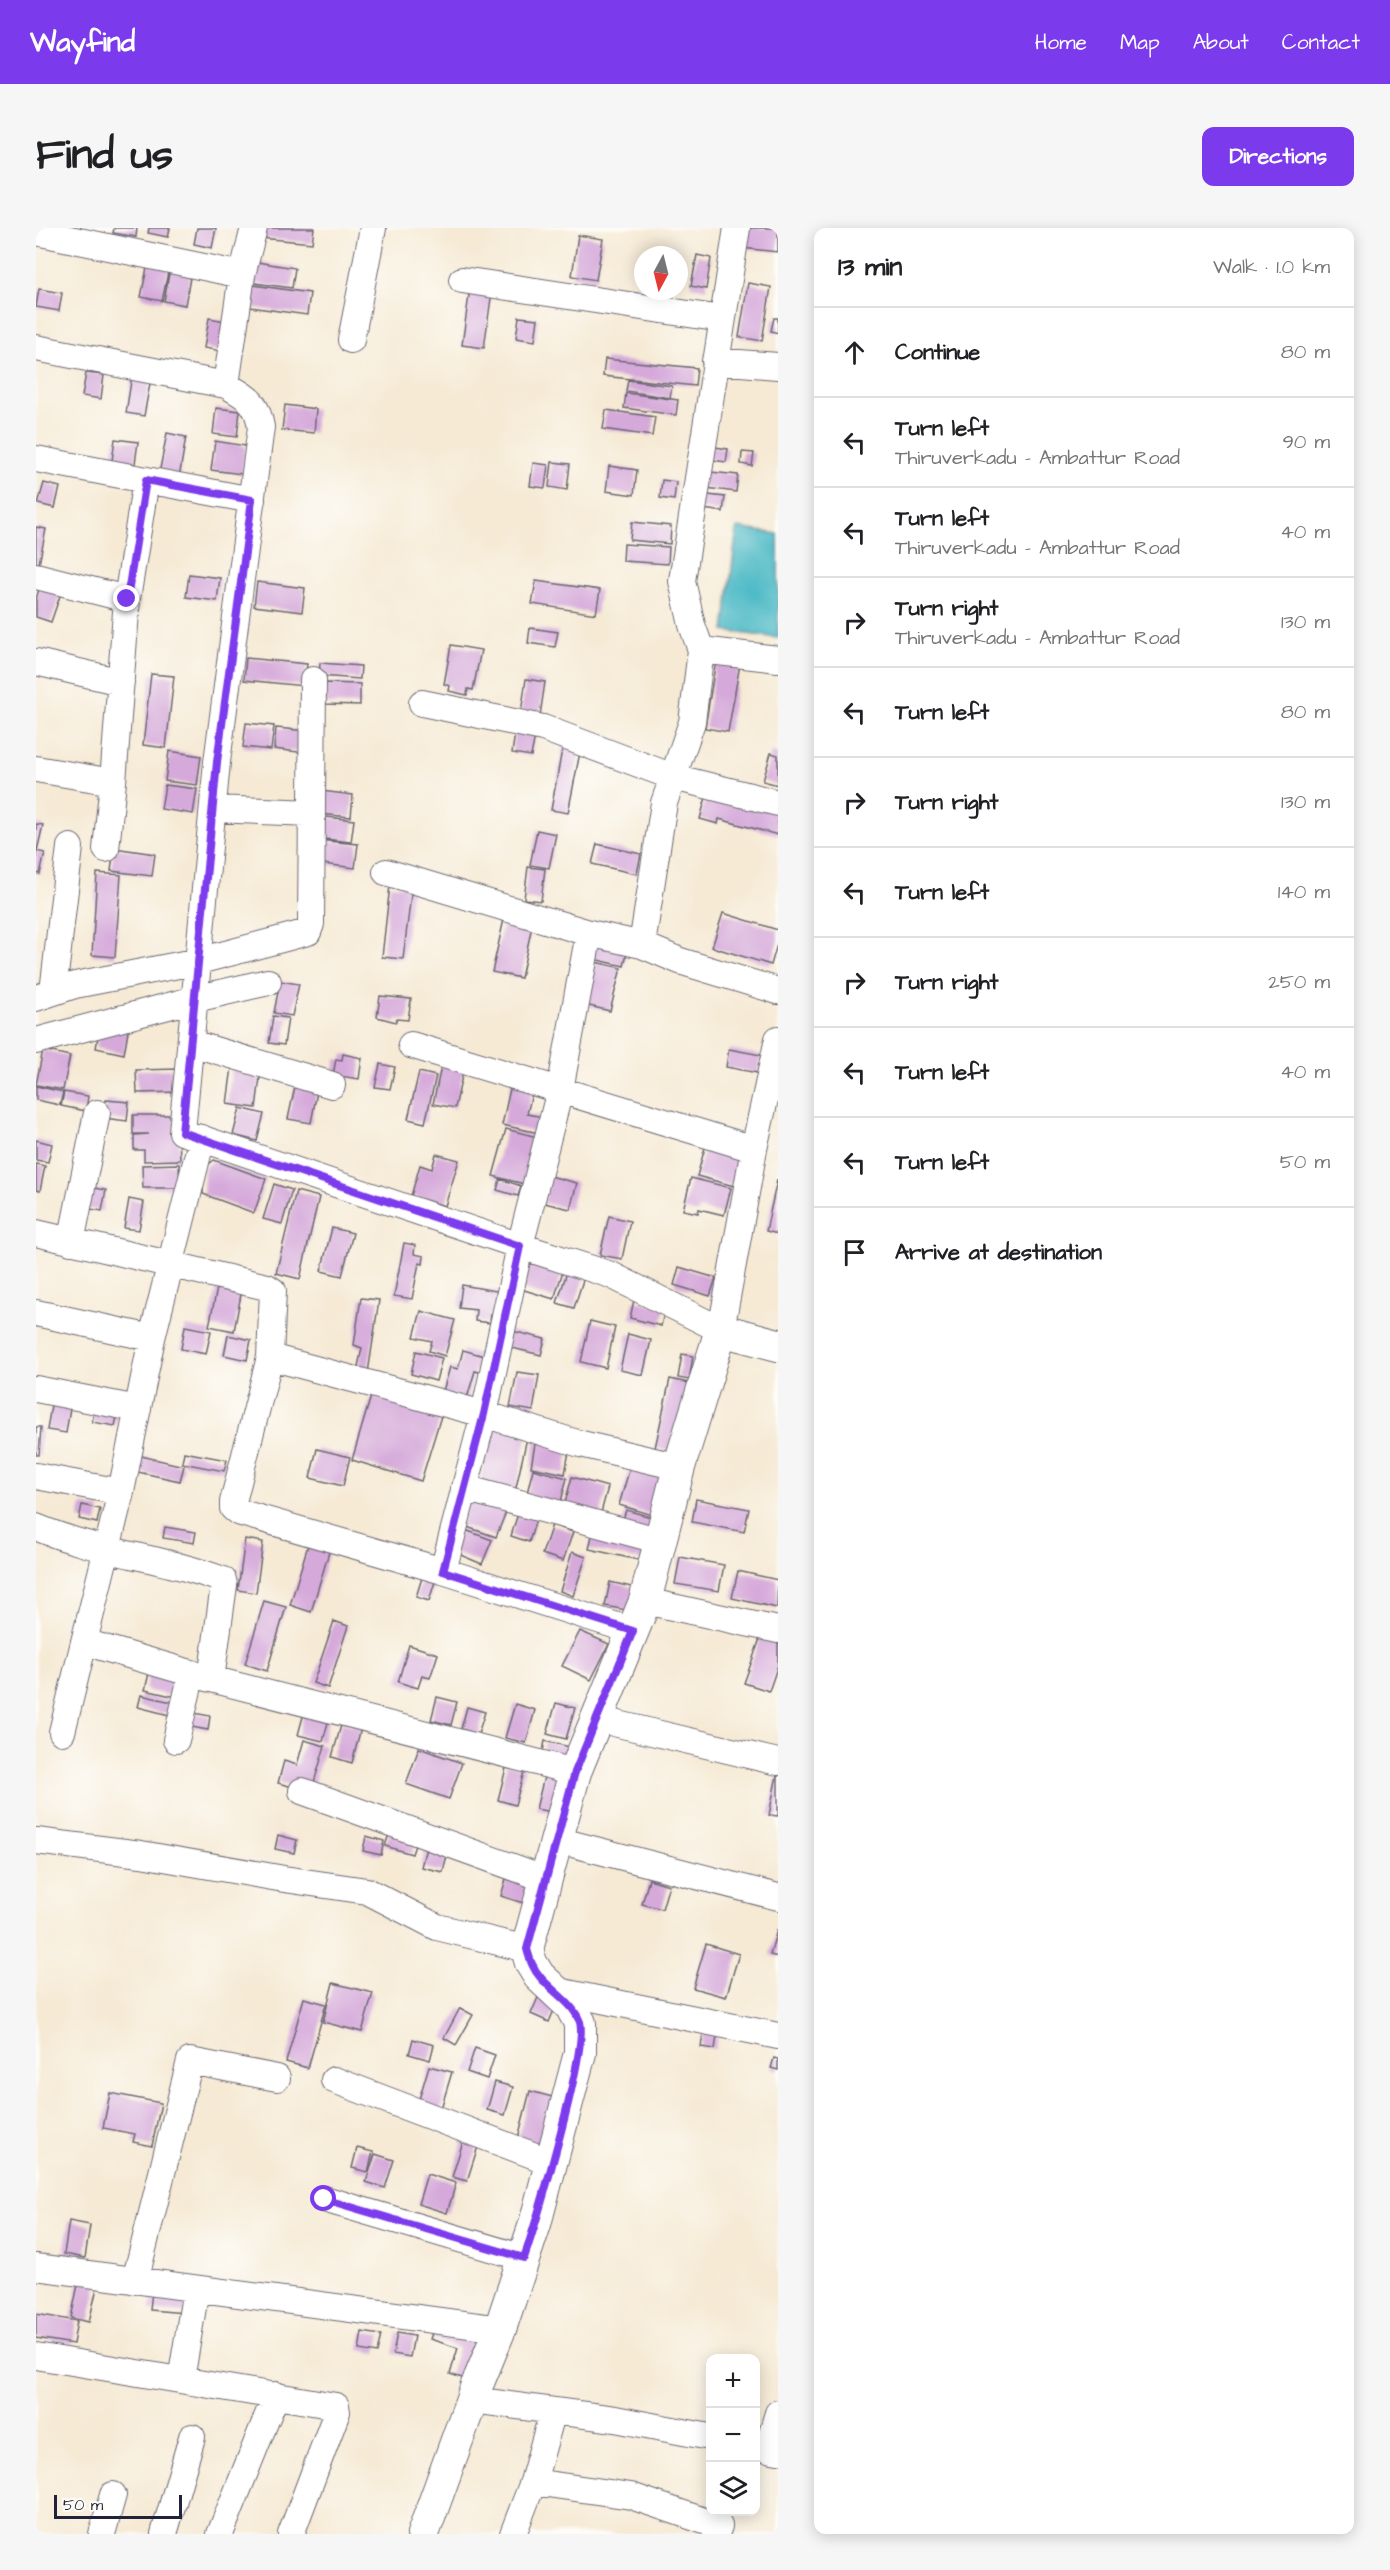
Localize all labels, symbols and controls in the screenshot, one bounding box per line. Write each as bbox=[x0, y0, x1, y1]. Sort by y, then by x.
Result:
text: Wayfind bbox=[30, 23, 135, 62]
text: Home bbox=[1035, 28, 1087, 57]
text: Map bbox=[1120, 28, 1160, 57]
text: About bbox=[1193, 28, 1249, 57]
text: Contact bbox=[1282, 28, 1360, 57]
text: Find us bbox=[36, 127, 173, 185]
button: Directions bbox=[1202, 127, 1354, 186]
north arrow bbox=[634, 246, 688, 300]
text: 13 min bbox=[838, 249, 902, 285]
text: Walk · 1.0 km bbox=[1213, 253, 1330, 281]
icon: ahead bbox=[838, 336, 871, 369]
text: Continue bbox=[895, 337, 980, 368]
text: 80 m bbox=[1281, 338, 1330, 366]
text: Turn left bbox=[895, 413, 989, 444]
icon: left bbox=[838, 426, 871, 459]
text: 90 m bbox=[1282, 428, 1330, 456]
text: Thiruverkadu - Ambattur Road bbox=[895, 444, 1180, 472]
text: Turn left bbox=[895, 503, 989, 534]
icon: left bbox=[838, 516, 871, 549]
text: 40 m bbox=[1280, 518, 1330, 546]
text: Thiruverkadu - Ambattur Road bbox=[895, 534, 1180, 562]
route end bbox=[113, 585, 139, 611]
text: Turn right bbox=[895, 593, 998, 624]
icon: right bbox=[838, 606, 871, 639]
text: 130 m bbox=[1281, 608, 1330, 636]
text: Thiruverkadu - Ambattur Road bbox=[895, 624, 1180, 652]
icon: left bbox=[838, 696, 871, 729]
text: Turn left bbox=[895, 697, 989, 728]
text: 80 m bbox=[1281, 698, 1330, 726]
icon: right bbox=[838, 786, 871, 819]
text: Turn right bbox=[895, 787, 998, 818]
text: 130 m bbox=[1281, 788, 1330, 816]
icon: left bbox=[838, 876, 871, 909]
text: Turn left bbox=[895, 877, 989, 908]
text: 140 m bbox=[1278, 878, 1330, 906]
icon: right bbox=[838, 966, 871, 999]
text: Turn right bbox=[895, 967, 998, 998]
text: 250 m bbox=[1268, 968, 1330, 996]
icon: left bbox=[838, 1056, 871, 1089]
text: Turn left bbox=[895, 1057, 989, 1088]
text: 40 m bbox=[1280, 1058, 1330, 1086]
icon: left bbox=[838, 1146, 871, 1179]
text: Turn left bbox=[895, 1147, 989, 1178]
text: 50 m bbox=[1280, 1148, 1330, 1176]
icon: arrive bbox=[838, 1236, 871, 1269]
text: Arrive at destination bbox=[895, 1237, 1102, 1268]
route start bbox=[310, 2185, 336, 2211]
map controls bbox=[706, 2354, 760, 2516]
button: + bbox=[706, 2354, 760, 2408]
button: − bbox=[706, 2408, 760, 2462]
button: layers bbox=[706, 2462, 760, 2516]
scale bar bbox=[54, 2492, 182, 2520]
text: 50 m bbox=[63, 2494, 103, 2516]

